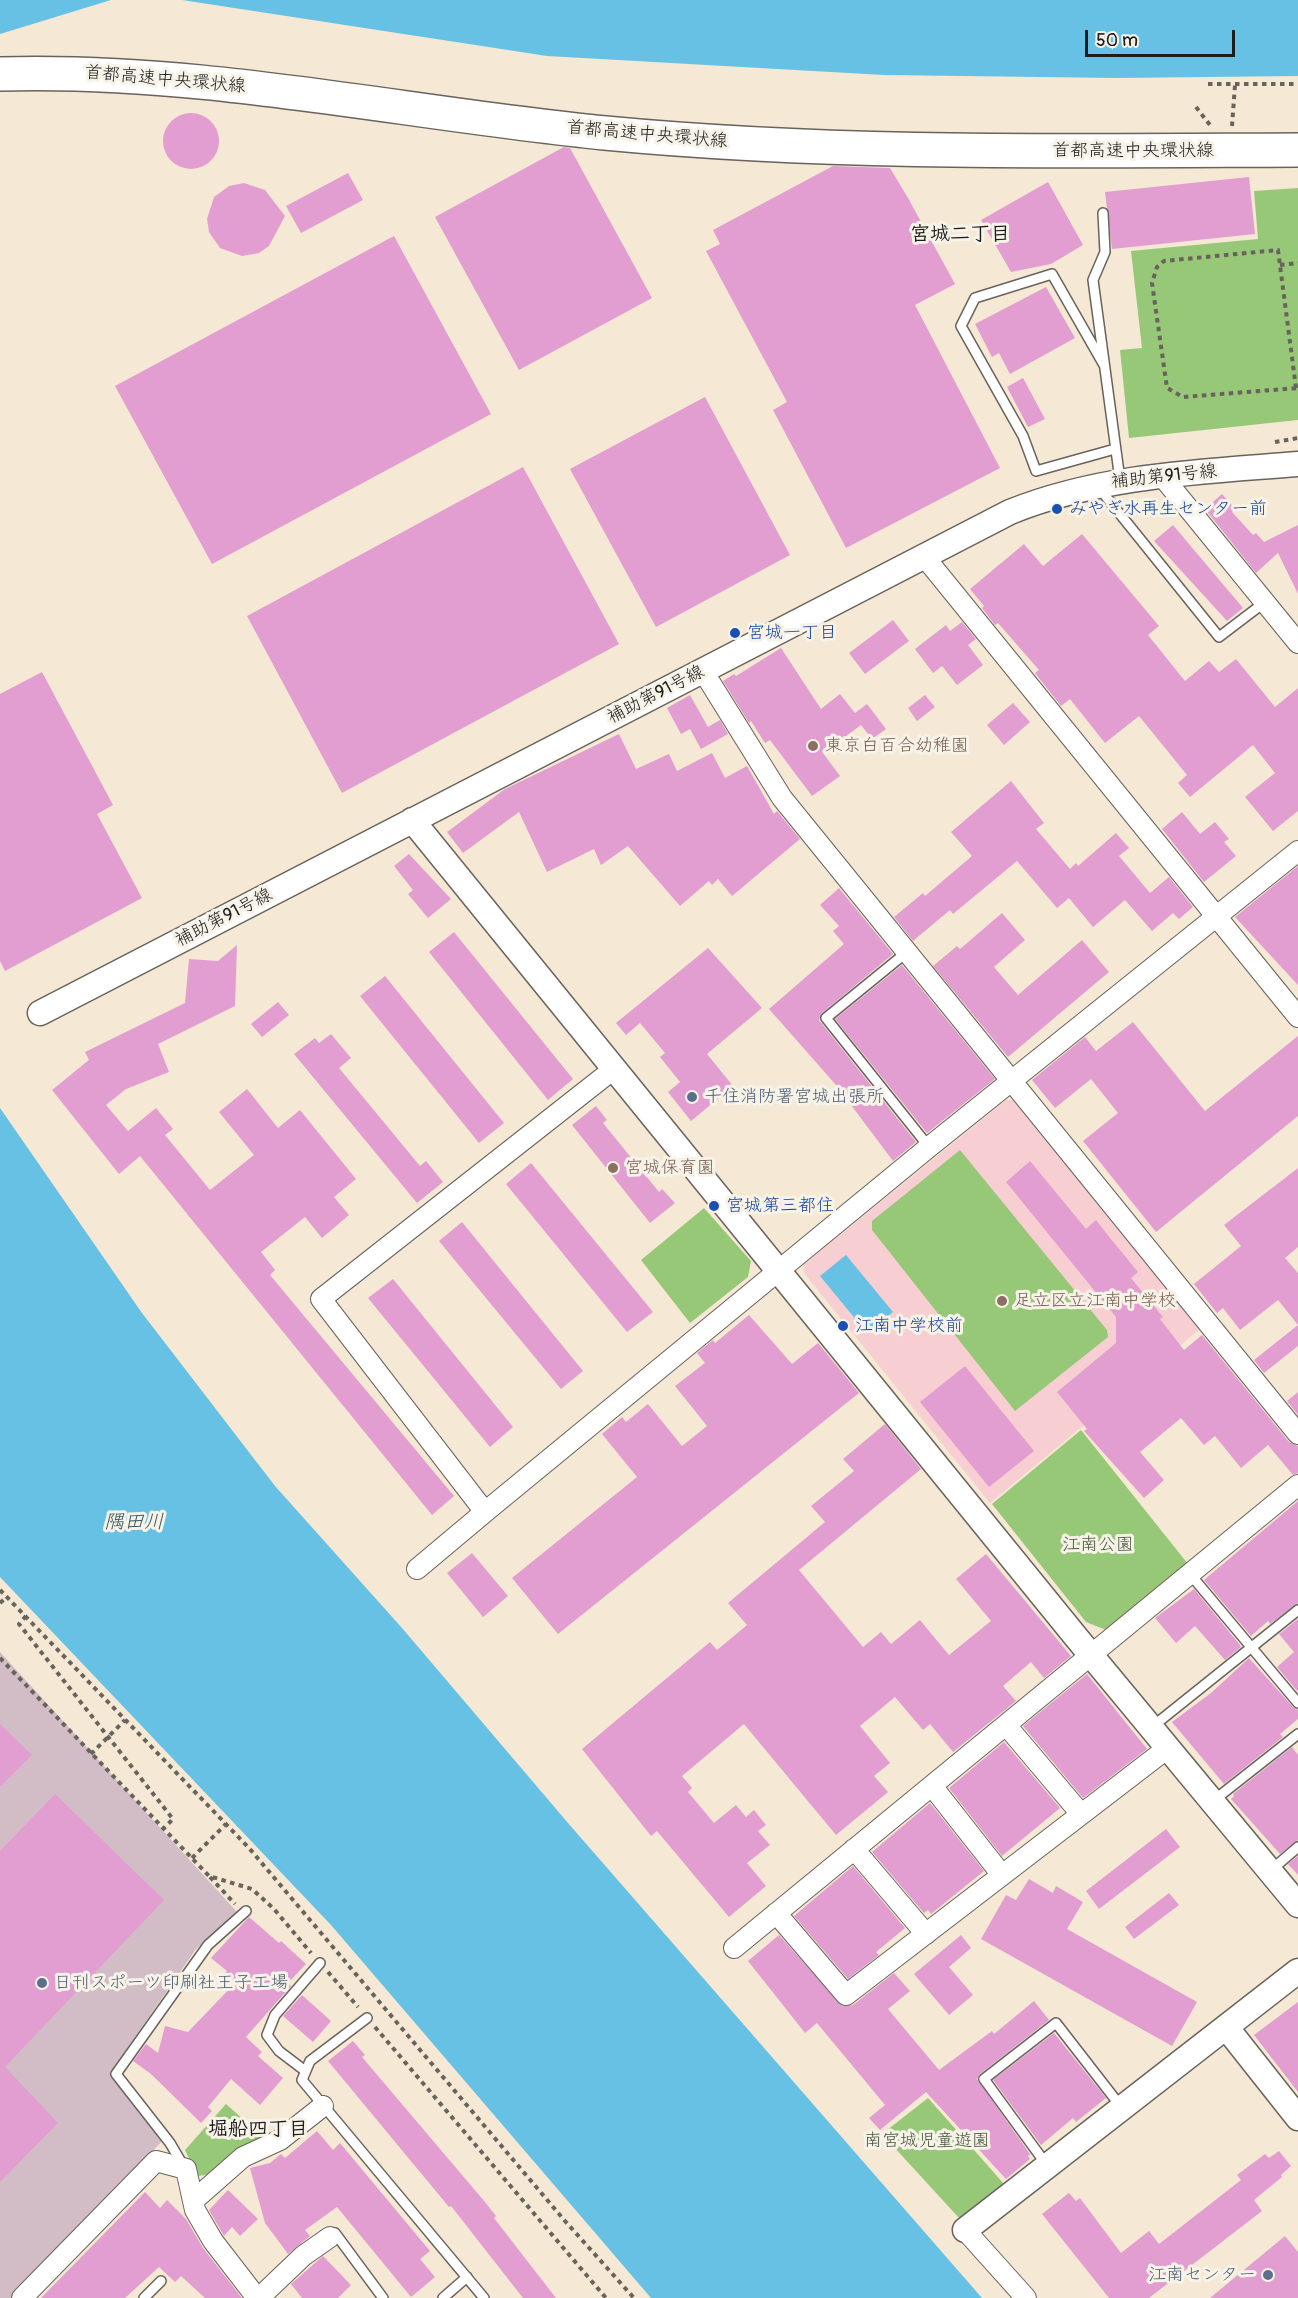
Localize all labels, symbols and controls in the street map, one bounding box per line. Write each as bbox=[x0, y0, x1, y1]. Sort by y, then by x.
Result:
scale bar bbox=[1088, 18, 1238, 56]
text: 50 m bbox=[1096, 29, 1138, 52]
street label: 首都高速中央環状線 bbox=[83, 62, 247, 98]
street label: 首都高速中央環状線 bbox=[565, 117, 729, 153]
street label: 首都高速中央環状線 bbox=[1052, 140, 1214, 162]
district label: 宮城二丁目 bbox=[910, 223, 1010, 247]
street label: 補助第91号線 bbox=[1110, 461, 1218, 493]
place label: みやぎ水再生センター前 bbox=[1069, 498, 1267, 520]
marker: みやぎ水再生センター前 bbox=[1050, 502, 1064, 516]
place label: 宮城一丁目 bbox=[747, 622, 837, 644]
marker: 宮城一丁目 bbox=[728, 626, 742, 640]
street label: 補助第91号線 bbox=[604, 661, 708, 729]
place label: 東京白百合幼稚園 bbox=[825, 735, 969, 757]
marker: 東京白百合幼稚園 bbox=[806, 739, 820, 753]
street label: 補助第91号線 bbox=[172, 884, 276, 952]
place label: 千住消防署宮城出張所 bbox=[704, 1086, 884, 1108]
marker: 千住消防署宮城出張所 bbox=[685, 1090, 699, 1104]
place label: 宮城保育園 bbox=[625, 1157, 715, 1179]
marker: 宮城保育園 bbox=[606, 1161, 620, 1175]
place label: 宮城第三都住 bbox=[726, 1195, 834, 1217]
marker: 宮城第三都住 bbox=[707, 1199, 721, 1213]
place label: 足立区立江南中学校 bbox=[1014, 1290, 1176, 1312]
marker: 足立区立江南中学校 bbox=[995, 1294, 1009, 1308]
place label: 江南中学校前 bbox=[855, 1315, 963, 1337]
marker: 江南中学校前 bbox=[836, 1319, 850, 1333]
water label: 隅田川 bbox=[104, 1511, 164, 1535]
park label: 江南公園 bbox=[1062, 1534, 1134, 1556]
place label: 日刊スポーツ印刷社王子工場 bbox=[54, 1972, 288, 1994]
marker: 日刊スポーツ印刷社王子工場 bbox=[35, 1976, 49, 1990]
district label: 堀船四丁目 bbox=[208, 2118, 308, 2142]
park label: 南宮城児童遊園 bbox=[864, 2130, 990, 2152]
place label: 江南センター bbox=[1148, 2264, 1256, 2286]
marker: 江南センター bbox=[1261, 2268, 1275, 2282]

